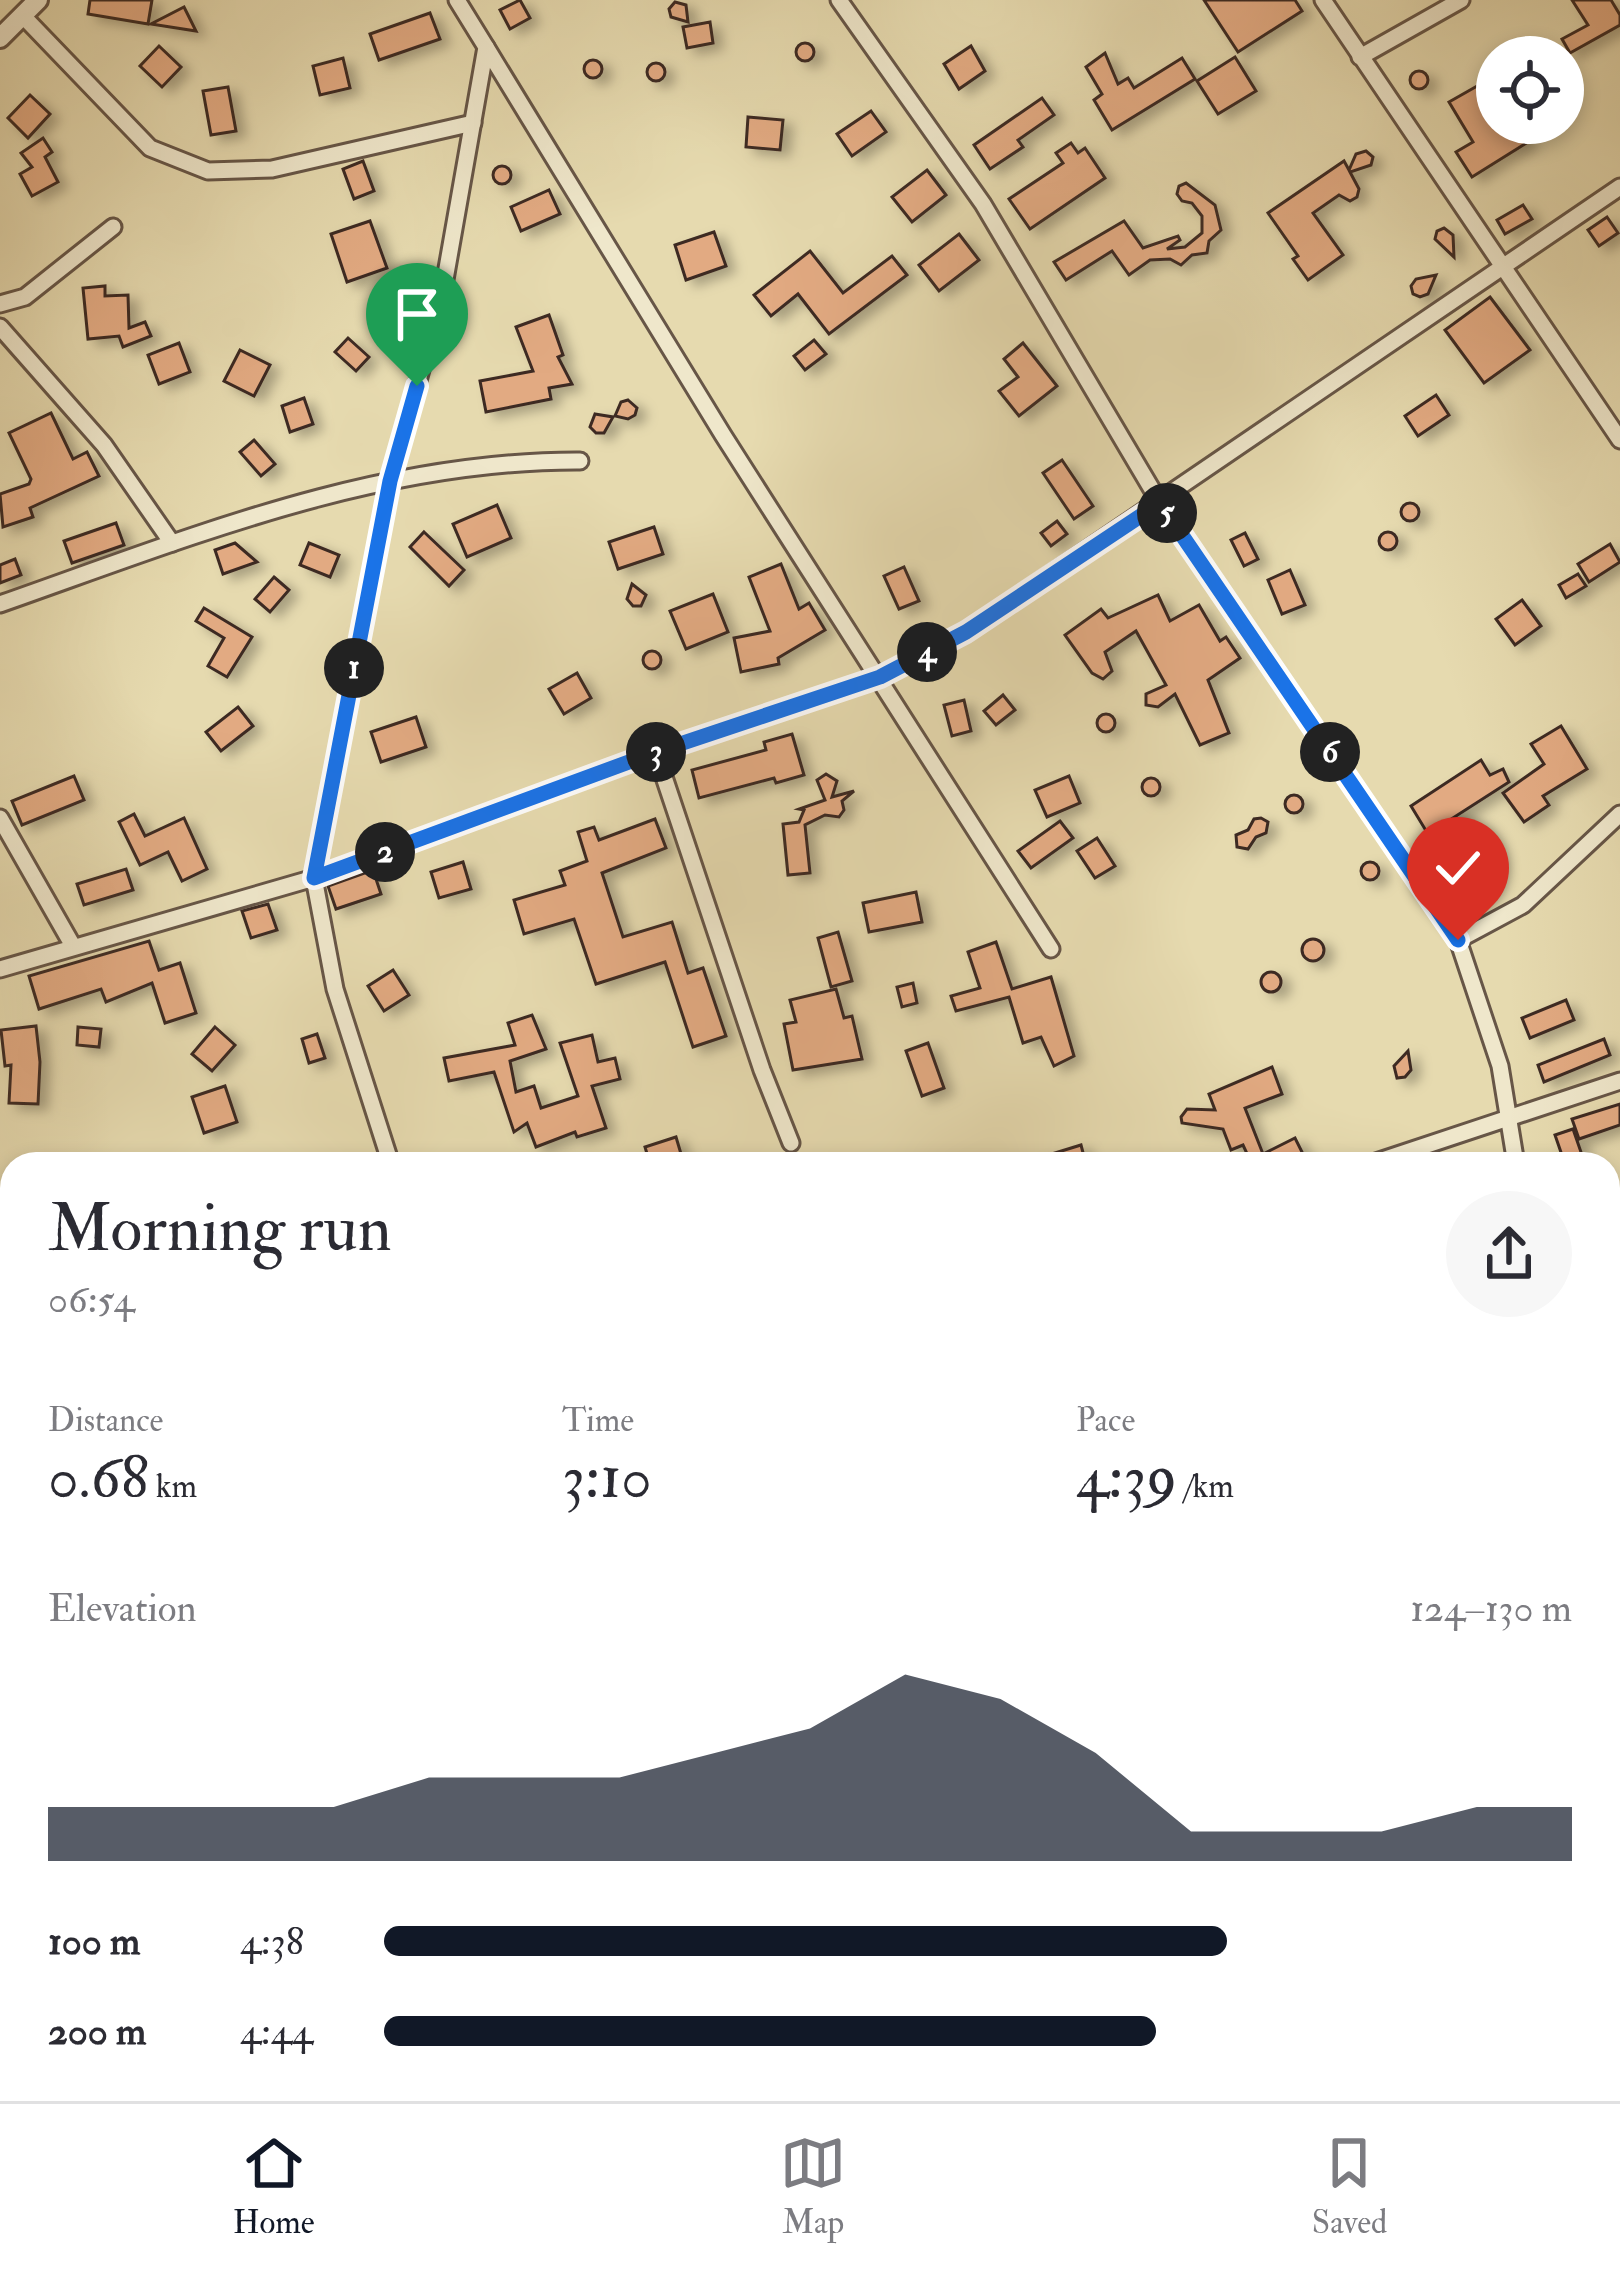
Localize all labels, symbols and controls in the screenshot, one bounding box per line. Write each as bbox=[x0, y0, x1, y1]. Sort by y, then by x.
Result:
map controls bbox=[1476, 36, 1584, 144]
button: locate bbox=[1476, 36, 1584, 144]
pin bbox=[366, 263, 468, 386]
icon: arrive bbox=[384, 281, 450, 347]
pin: 5 bbox=[1137, 483, 1197, 543]
text: 5 bbox=[1160, 492, 1174, 533]
pin: 4 bbox=[897, 622, 957, 682]
text: 4 bbox=[918, 631, 936, 672]
pin: 1 bbox=[324, 638, 384, 698]
text: 1 bbox=[348, 647, 360, 688]
pin: 3 bbox=[626, 722, 686, 782]
pin: 6 bbox=[1300, 722, 1360, 782]
text: 3 bbox=[650, 731, 662, 772]
text: 6 bbox=[1322, 731, 1338, 772]
pin bbox=[1407, 817, 1509, 940]
pin: 2 bbox=[355, 822, 415, 882]
text: 2 bbox=[377, 831, 393, 872]
icon: check bbox=[1425, 835, 1491, 901]
text: Morning run bbox=[48, 1188, 392, 1271]
button: share bbox=[1446, 1191, 1572, 1317]
text: 06:54 bbox=[48, 1275, 134, 1324]
text: Distance bbox=[48, 1400, 163, 1441]
text: Time bbox=[562, 1400, 634, 1441]
text: Pace bbox=[1076, 1400, 1135, 1441]
text: 0.68 bbox=[48, 1441, 149, 1516]
text: 3:10 bbox=[562, 1441, 652, 1516]
text: 4:39 bbox=[1076, 1441, 1177, 1516]
text: km bbox=[149, 1466, 197, 1507]
text: /km bbox=[1177, 1466, 1234, 1507]
text: Elevation bbox=[48, 1584, 197, 1633]
text: 124–130 m bbox=[1410, 1584, 1572, 1633]
text: 100 m bbox=[48, 1917, 140, 1966]
text: 4:38 bbox=[240, 1917, 304, 1966]
text: 200 m bbox=[48, 2007, 146, 2056]
text: 4:44 bbox=[240, 2007, 313, 2056]
tab: Home bbox=[233, 2130, 315, 2243]
tab: Map bbox=[780, 2130, 846, 2243]
tab: Saved bbox=[1312, 2130, 1387, 2243]

